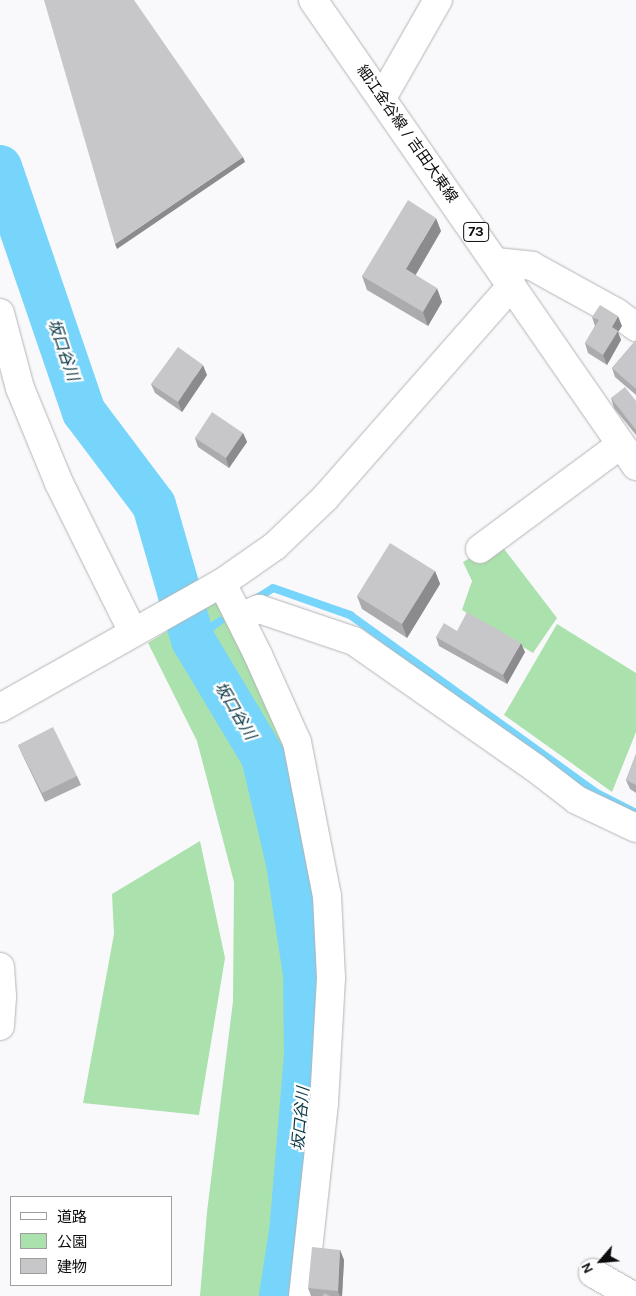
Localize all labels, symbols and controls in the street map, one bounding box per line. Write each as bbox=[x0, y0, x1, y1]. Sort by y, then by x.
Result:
street label: 細江金谷線 / 吉田大東線 bbox=[353, 62, 461, 206]
road number: 73 bbox=[462, 220, 490, 243]
water label: 坂口谷川 bbox=[44, 317, 82, 383]
water label: 坂口谷川 bbox=[210, 679, 260, 743]
water label: 坂口谷川 bbox=[289, 1086, 313, 1152]
legend bbox=[10, 1196, 172, 1286]
text: 道路 bbox=[57, 1208, 87, 1226]
text: 公園 bbox=[57, 1233, 87, 1251]
north arrow bbox=[576, 1236, 626, 1286]
text: 建物 bbox=[57, 1258, 87, 1276]
text: N bbox=[577, 1260, 597, 1276]

